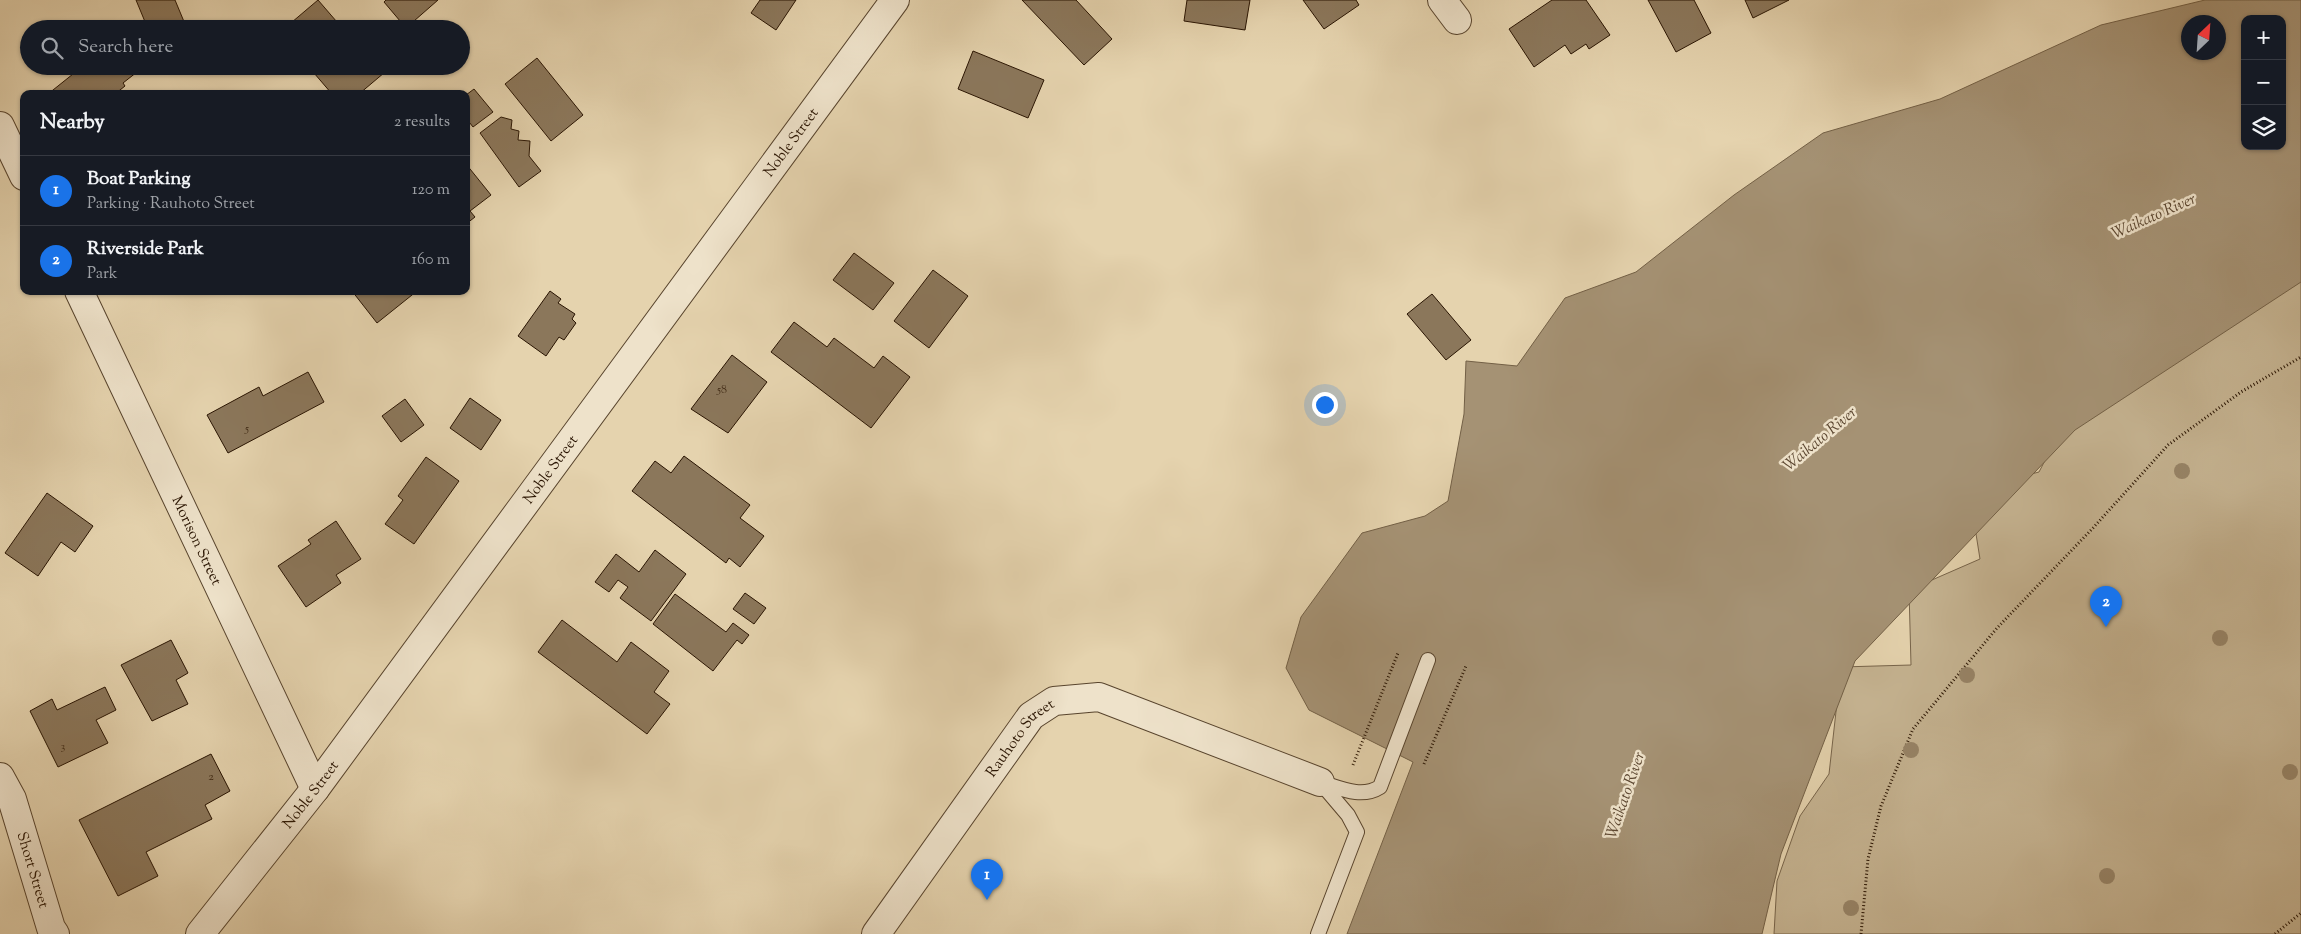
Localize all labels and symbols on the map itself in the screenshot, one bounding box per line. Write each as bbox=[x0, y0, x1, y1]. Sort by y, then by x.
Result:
north arrow bbox=[2181, 15, 2226, 60]
street label: Noble Street bbox=[759, 104, 824, 182]
water label: Waikato River bbox=[2108, 188, 2200, 246]
house number: 58 bbox=[716, 381, 727, 399]
your location bbox=[1312, 392, 1338, 418]
water label: Waikato River bbox=[1779, 402, 1863, 478]
house number: 5 bbox=[244, 420, 249, 438]
street label: Noble Street bbox=[519, 431, 584, 509]
street label: Morison Street bbox=[166, 493, 226, 589]
pin: 2 bbox=[2090, 586, 2122, 627]
street label: Rauhoto Street bbox=[982, 694, 1059, 782]
house number: 3 bbox=[61, 738, 66, 756]
water label: Waikato River bbox=[1601, 749, 1652, 842]
street label: Noble Street bbox=[278, 757, 344, 834]
house number: 2 bbox=[208, 768, 214, 786]
street label: Short Street bbox=[11, 830, 53, 911]
pin: 1 bbox=[971, 859, 1003, 900]

